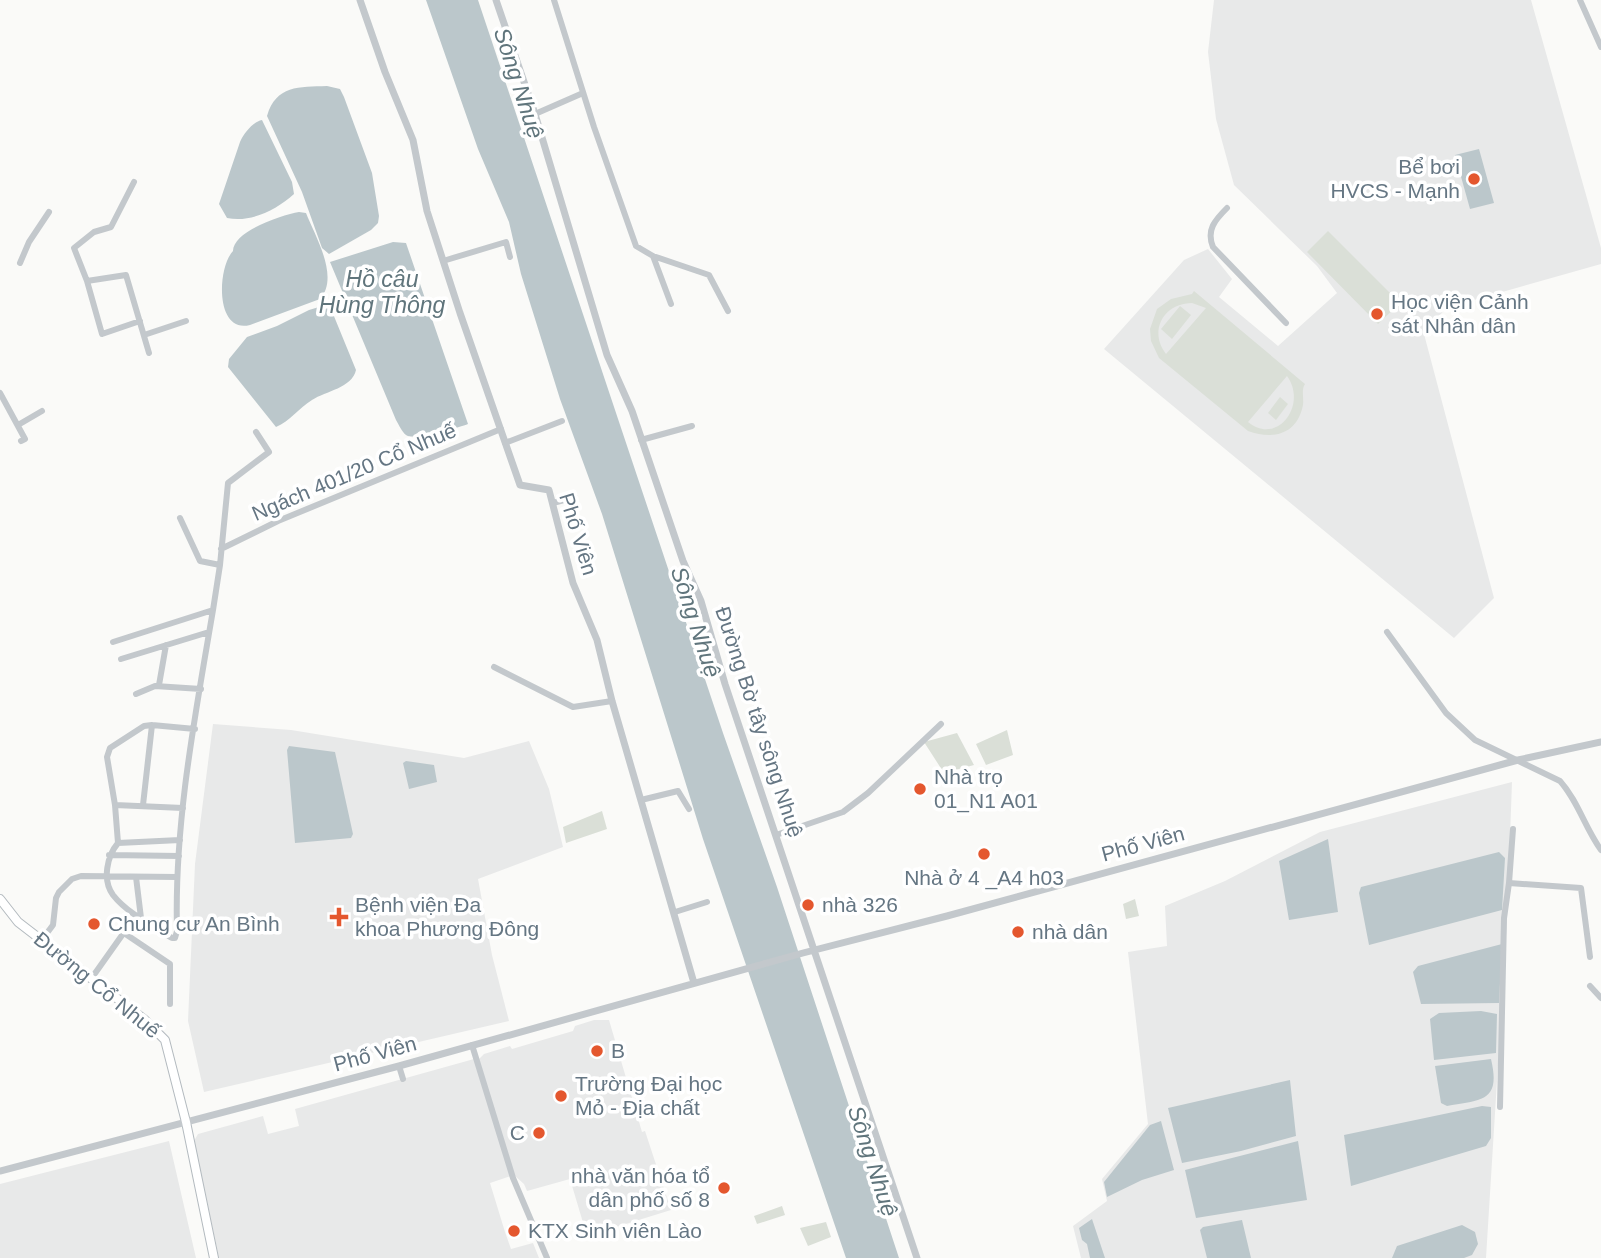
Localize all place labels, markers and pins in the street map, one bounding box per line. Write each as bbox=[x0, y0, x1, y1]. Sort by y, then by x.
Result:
place label: Bể bơi HVCS - Mạnh bbox=[1330, 155, 1460, 202]
marker: Bể bơi HVCS - Mạnh bbox=[1466, 171, 1482, 187]
place label: Học viện Cảnh sát Nhân dân bbox=[1391, 290, 1529, 337]
marker: Học viện Cảnh sát Nhân dân bbox=[1369, 306, 1385, 322]
place label: Nhà trọ 01_N1 A01 bbox=[934, 765, 1038, 813]
marker: Nhà trọ 01_N1 A01 bbox=[912, 781, 928, 797]
marker: Nhà ở 4 _A4 h03 bbox=[976, 846, 992, 862]
place label: Nhà ở 4 _A4 h03 bbox=[904, 866, 1064, 890]
place label: Bệnh viện Đa khoa Phương Đông bbox=[355, 893, 539, 940]
place label: nhà 326 bbox=[822, 893, 898, 916]
marker: nhà 326 bbox=[800, 897, 816, 913]
marker: Bệnh viện Đa khoa Phương Đông bbox=[329, 907, 349, 927]
place label: Chung cư An Bình bbox=[108, 912, 280, 935]
marker: Chung cư An Bình bbox=[86, 916, 102, 932]
place label: nhà dân bbox=[1032, 920, 1108, 943]
marker: nhà dân bbox=[1010, 924, 1026, 940]
place label: B bbox=[611, 1039, 625, 1062]
marker: B bbox=[589, 1043, 605, 1059]
place label: Trường Đại học Mỏ - Địa chất bbox=[575, 1072, 722, 1119]
marker: Trường Đại học Mỏ - Địa chất bbox=[553, 1088, 569, 1104]
place label: C bbox=[510, 1121, 525, 1144]
marker: C bbox=[531, 1125, 547, 1141]
place label: nhà văn hóa tổ dân phố số 8 bbox=[571, 1164, 710, 1211]
marker: nhà văn hóa tổ dân phố số 8 bbox=[716, 1180, 732, 1196]
place label: KTX Sinh viên Lào bbox=[528, 1219, 702, 1242]
marker: KTX Sinh viên Lào bbox=[506, 1223, 522, 1239]

